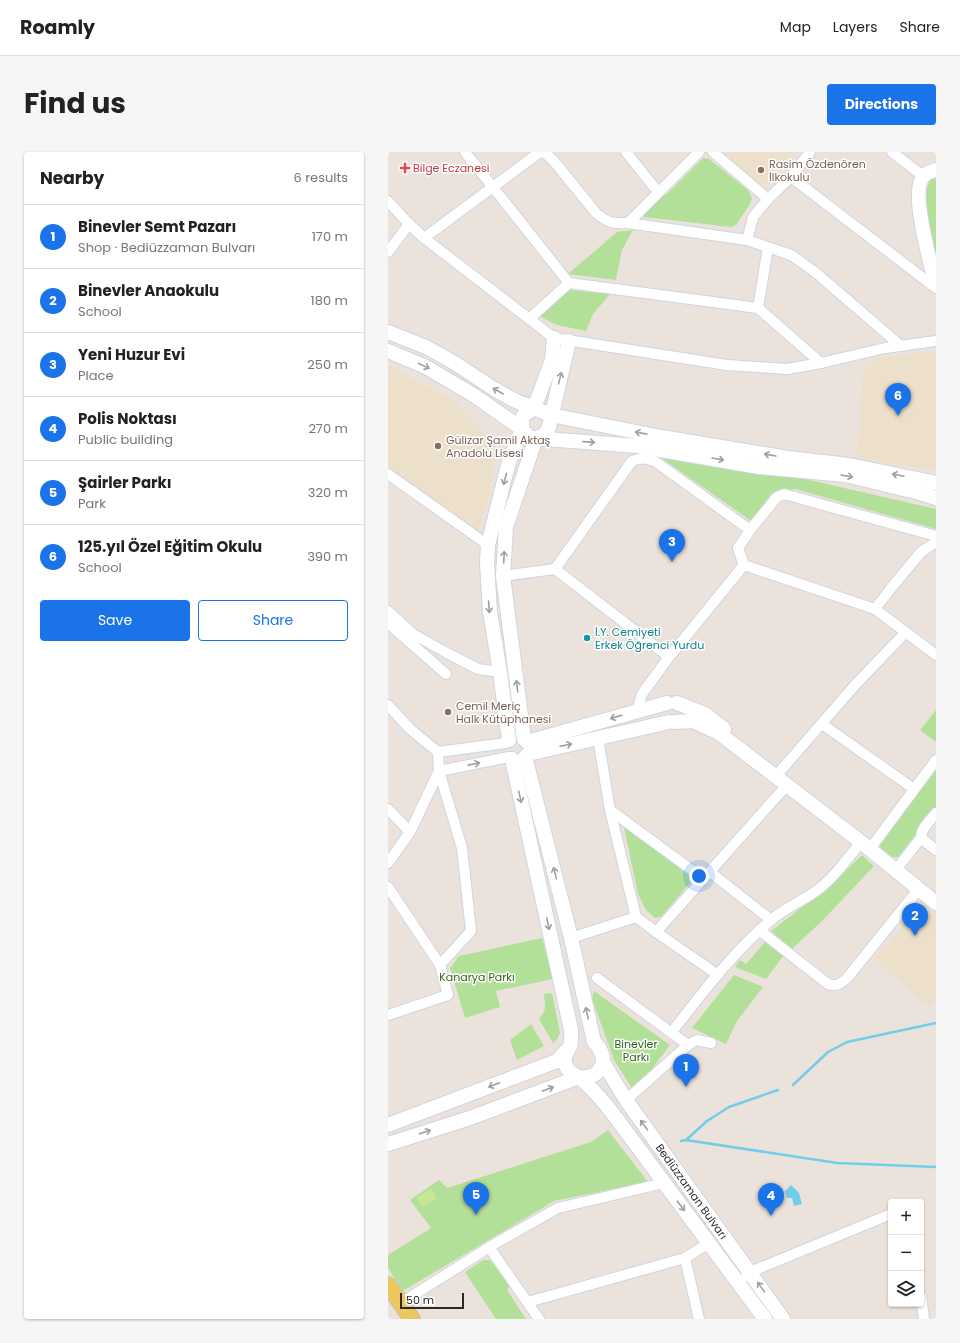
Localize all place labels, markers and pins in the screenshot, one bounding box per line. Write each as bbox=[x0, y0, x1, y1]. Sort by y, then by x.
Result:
place label: Rasim Özdenören İlkokulu bbox=[769, 156, 866, 185]
place label: Bilge Eczanesi bbox=[413, 160, 490, 176]
marker: Bilge Eczanesi bbox=[400, 163, 410, 173]
marker: Rasim Özdenören İlkokulu bbox=[756, 165, 766, 175]
pin: 6 bbox=[885, 383, 911, 416]
place label: Gülizar Şamil Aktaş Anadolu Lisesi bbox=[446, 432, 551, 461]
marker: Gülizar Şamil Aktaş Anadolu Lisesi bbox=[433, 441, 443, 451]
pin: 3 bbox=[659, 529, 685, 562]
place label: İ.Y. Cemiyeti Erkek Öğrenci Yurdu bbox=[595, 624, 704, 653]
marker: İ.Y. Cemiyeti Erkek Öğrenci Yurdu bbox=[582, 633, 592, 643]
place label: Cemil Meriç Halk Kütüphanesi bbox=[456, 698, 552, 727]
marker: Cemil Meriç Halk Kütüphanesi bbox=[443, 707, 453, 717]
pin: 2 bbox=[902, 903, 928, 936]
pin: 1 bbox=[673, 1054, 699, 1087]
pin: 5 bbox=[463, 1182, 489, 1215]
pin: 4 bbox=[758, 1183, 784, 1216]

